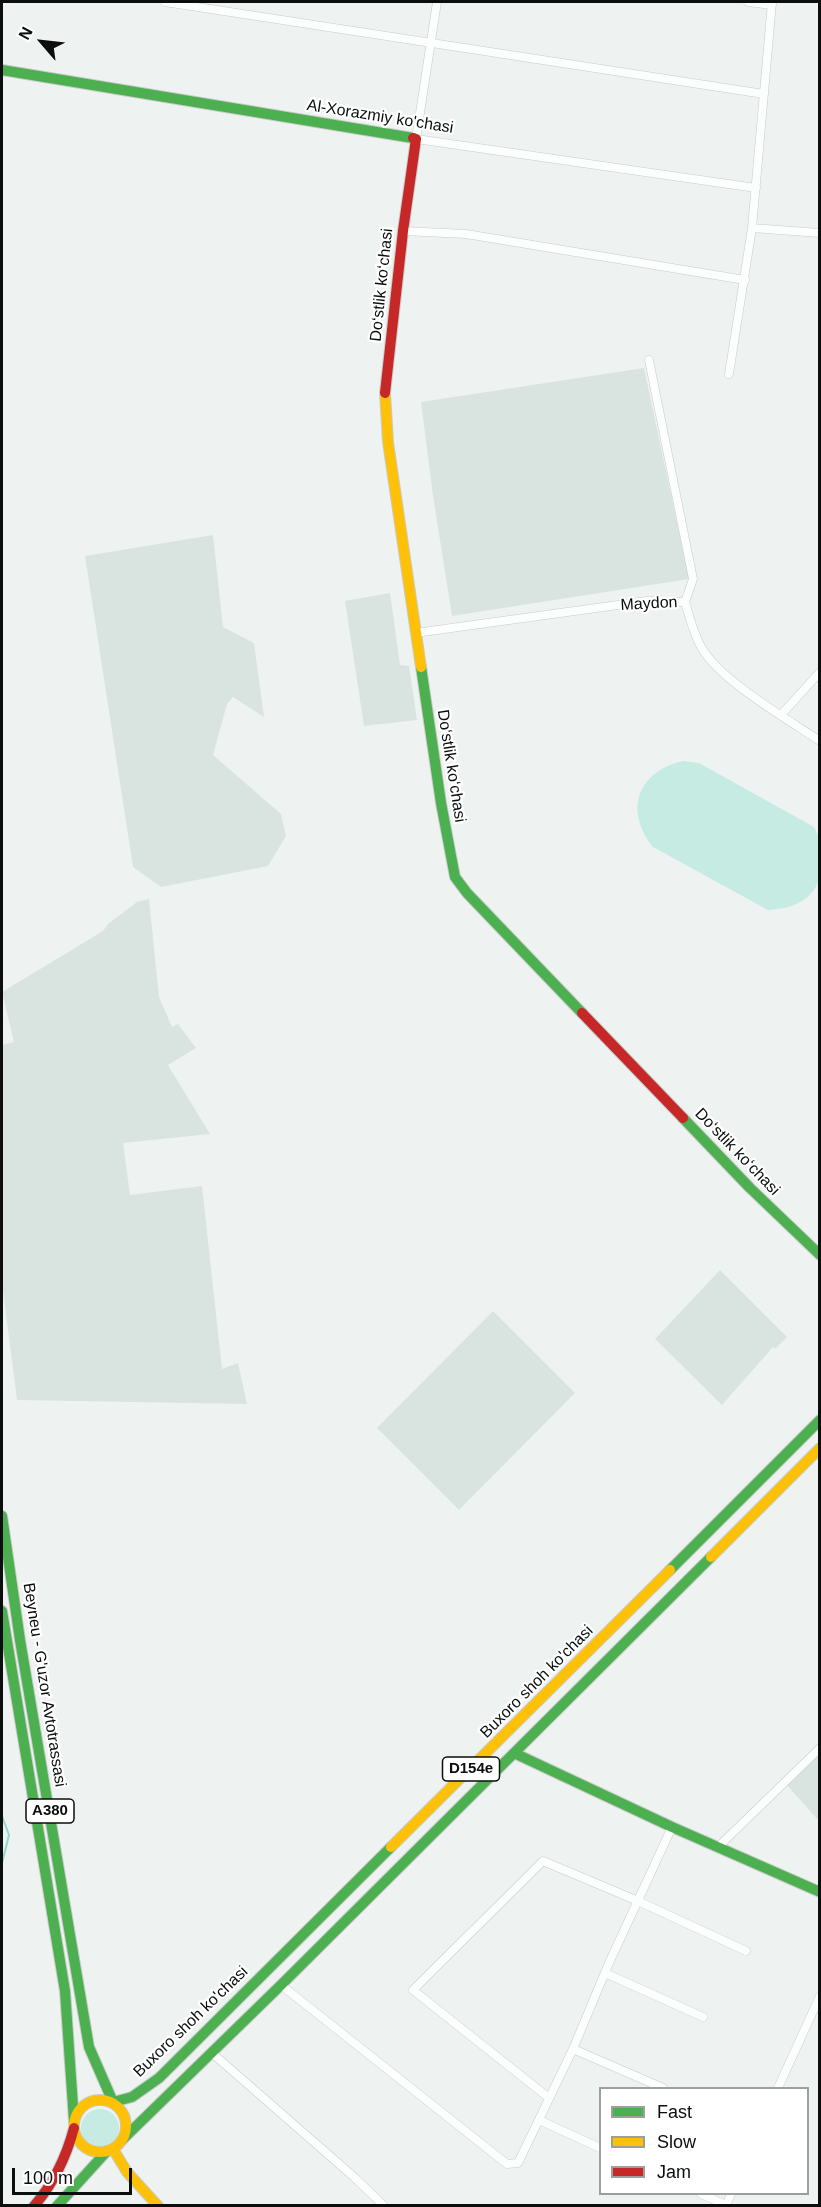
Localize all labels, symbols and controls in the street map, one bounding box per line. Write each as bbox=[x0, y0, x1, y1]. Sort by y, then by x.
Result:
north arrow bbox=[12, 12, 72, 72]
text: N bbox=[15, 24, 36, 42]
street label: Al-Xorazmiy ko'chasi bbox=[305, 96, 455, 138]
street label: Do‘stlik ko‘chasi bbox=[367, 227, 397, 343]
street label: Maydon bbox=[620, 593, 678, 615]
street label: Do‘stlik ko‘chasi bbox=[433, 708, 469, 824]
street label: Do‘stlik ko‘chasi bbox=[691, 1104, 783, 1200]
street label: Beyneu - G'uzor Avtotrassasi bbox=[18, 1582, 70, 1788]
street label: Buxoro shoh ko'chasi bbox=[477, 1622, 597, 1742]
road number: D154e bbox=[442, 1757, 500, 1781]
road number: A380 bbox=[26, 1799, 74, 1823]
street label: Buxoro shoh ko'chasi bbox=[130, 1962, 252, 2082]
legend bbox=[599, 2087, 809, 2195]
text: Fast bbox=[657, 2102, 692, 2122]
text: Slow bbox=[657, 2132, 696, 2152]
scale bar bbox=[15, 2156, 135, 2194]
text: Jam bbox=[657, 2162, 691, 2182]
text: 100 m bbox=[23, 2168, 73, 2188]

